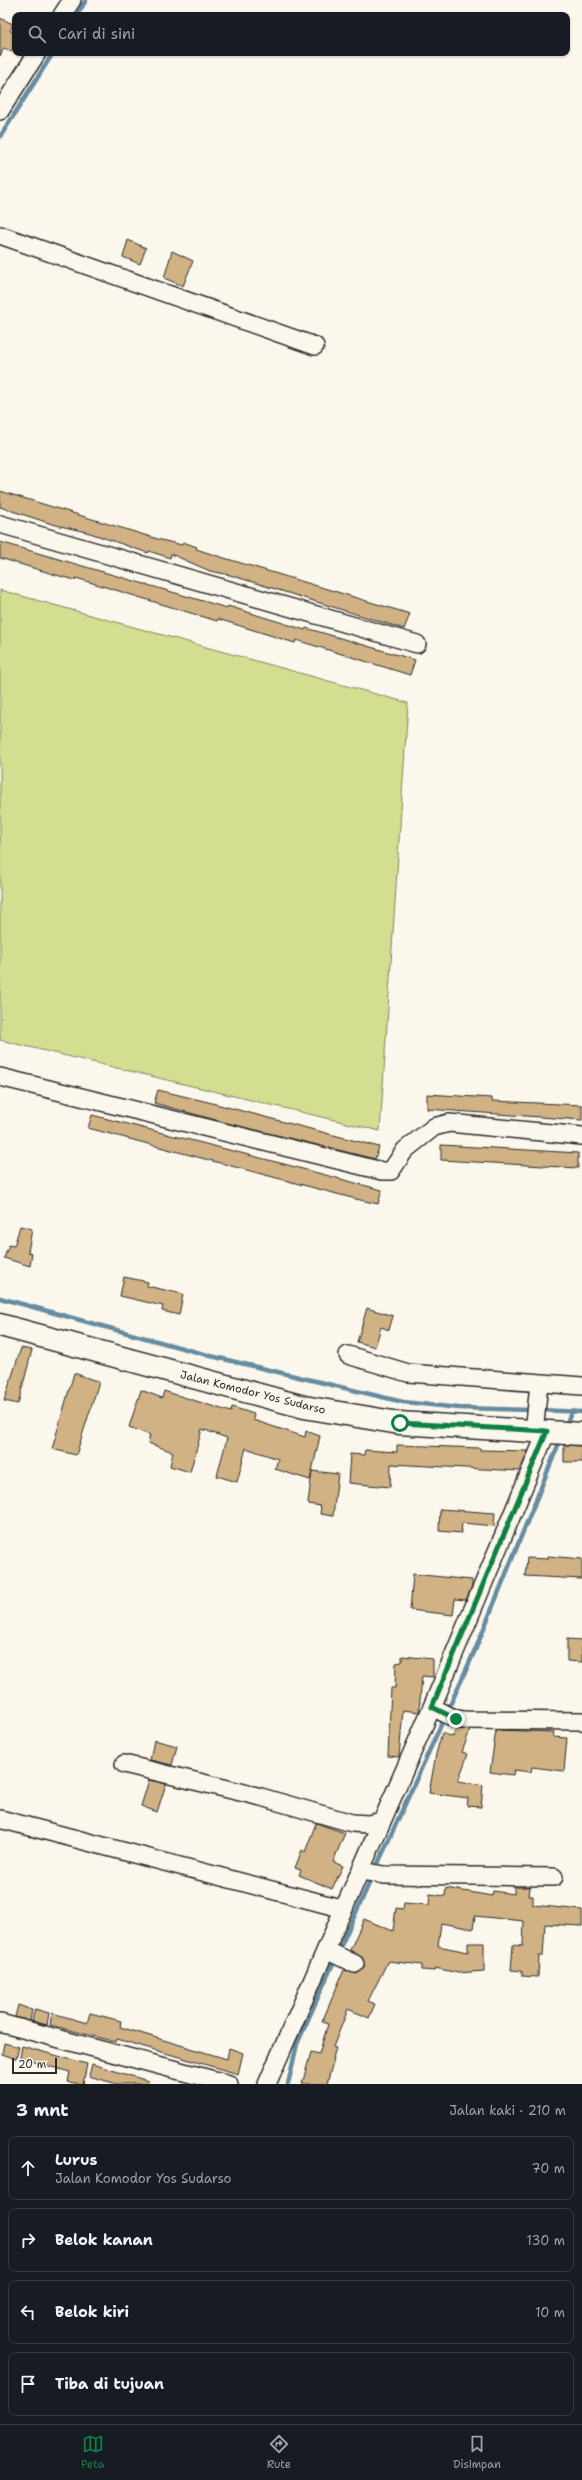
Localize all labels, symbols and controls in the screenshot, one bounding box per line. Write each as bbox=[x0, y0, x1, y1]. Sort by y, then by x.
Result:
search box bbox=[12, 12, 570, 56]
icon: search bbox=[26, 23, 48, 45]
text: Cari di sini bbox=[58, 24, 135, 44]
street label: Jalan Komodor Yos Sudarso bbox=[179, 1367, 327, 1418]
route start bbox=[391, 1414, 409, 1432]
route end bbox=[447, 1710, 465, 1728]
scale bar bbox=[12, 2056, 57, 2075]
text: 20 m bbox=[18, 2057, 46, 2072]
text: 3 mnt bbox=[16, 2099, 69, 2121]
text: Jalan kaki · 210 m bbox=[449, 2102, 566, 2119]
text: Lurus bbox=[55, 2150, 97, 2170]
icon: ahead bbox=[17, 2157, 39, 2179]
text: 70 m bbox=[531, 2160, 565, 2177]
text: Jalan Komodor Yos Sudarso bbox=[55, 2170, 232, 2187]
icon: right bbox=[17, 2229, 39, 2251]
text: Belok kanan bbox=[55, 2230, 153, 2250]
text: 130 m bbox=[527, 2232, 565, 2249]
icon: left bbox=[17, 2301, 39, 2323]
text: Belok kiri bbox=[55, 2302, 129, 2322]
text: 10 m bbox=[535, 2304, 565, 2321]
icon: arrive bbox=[17, 2373, 39, 2395]
text: Tiba di tujuan bbox=[55, 2374, 164, 2394]
tab: Peta bbox=[81, 2433, 105, 2472]
tab: Rute bbox=[267, 2433, 291, 2472]
tab: Disimpan bbox=[453, 2433, 501, 2472]

